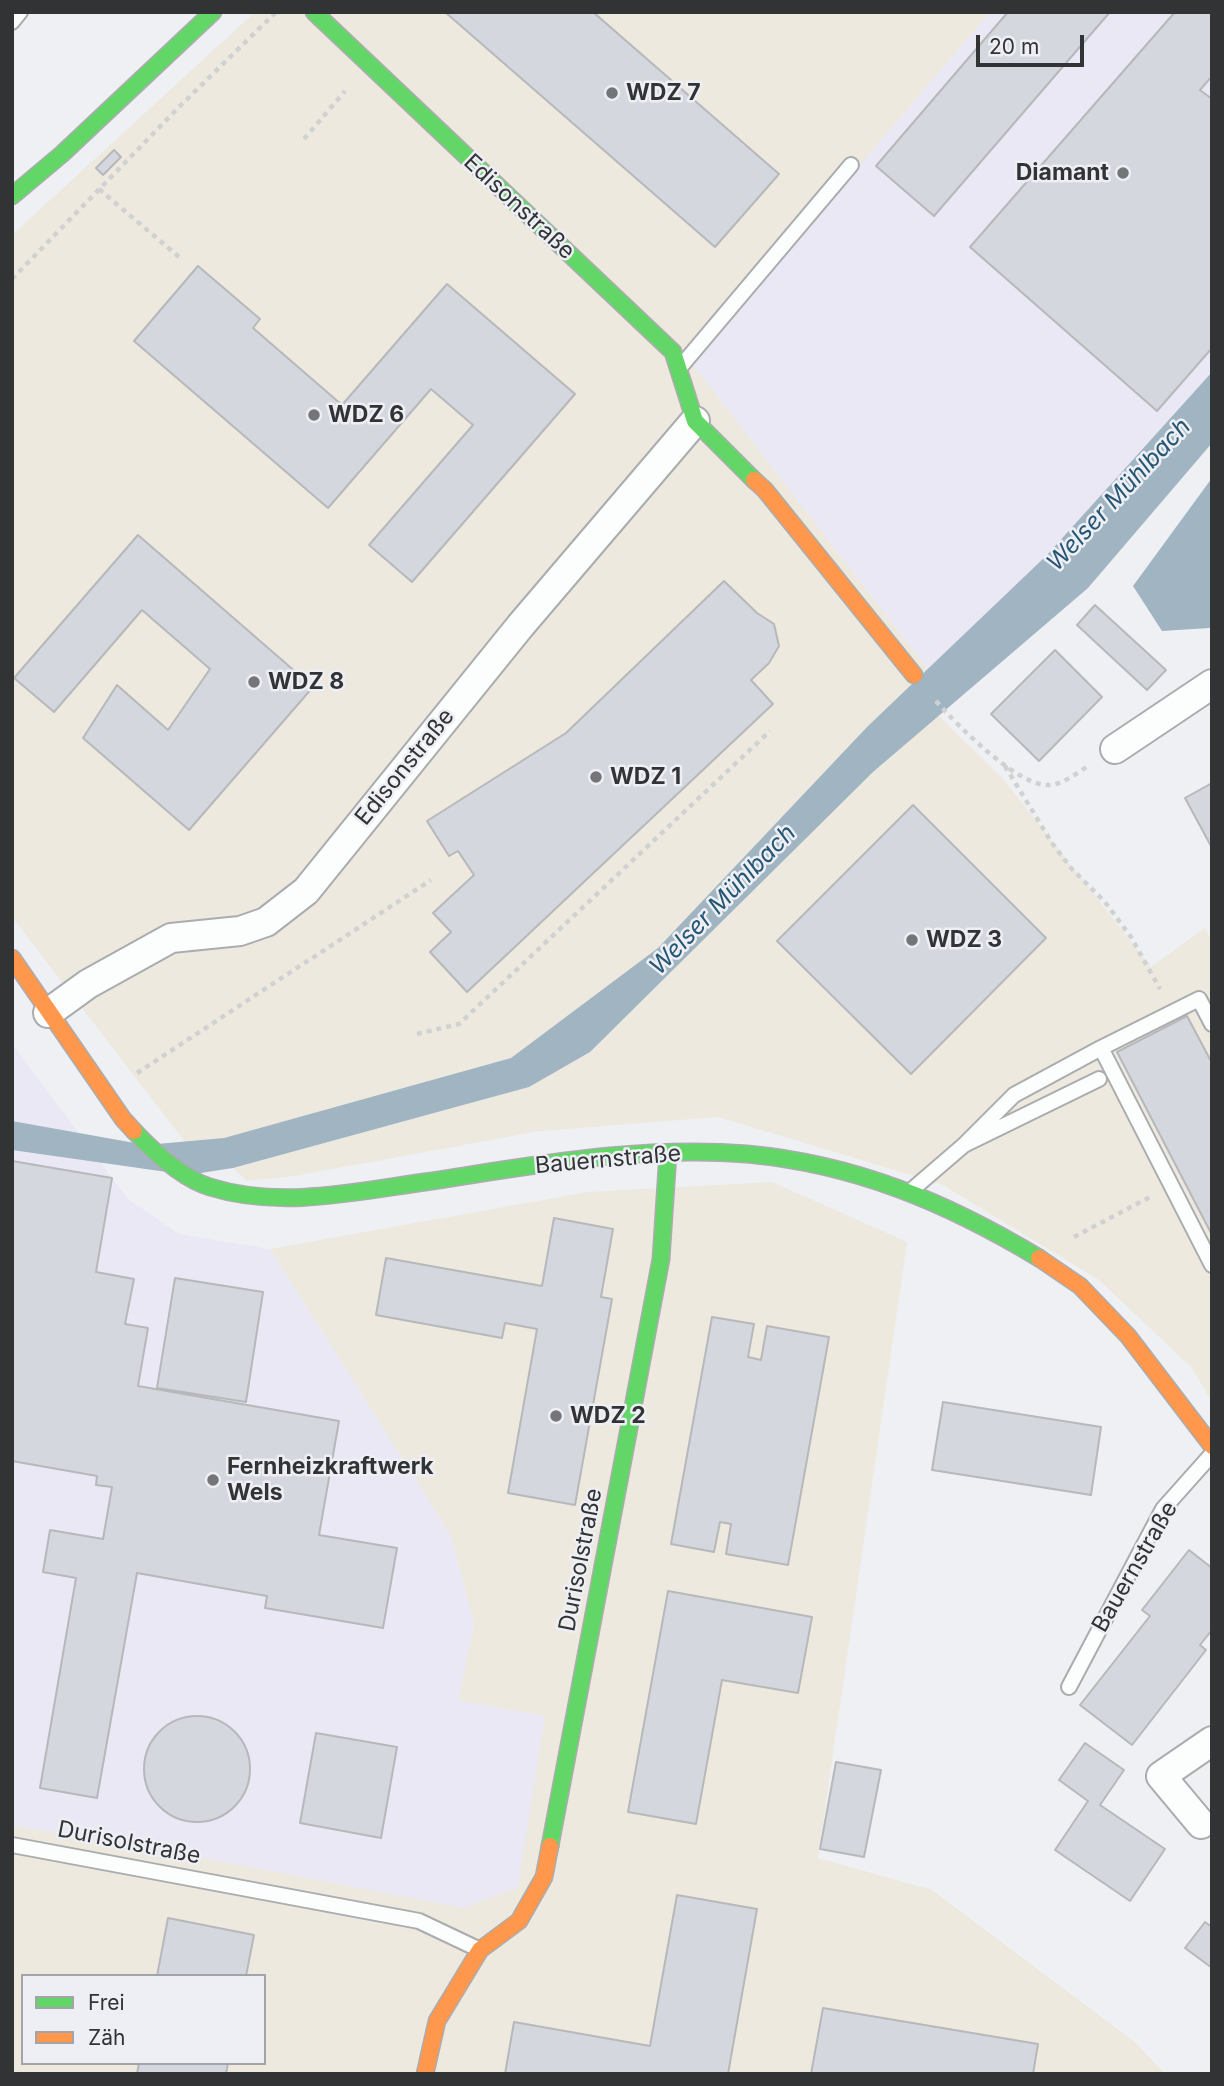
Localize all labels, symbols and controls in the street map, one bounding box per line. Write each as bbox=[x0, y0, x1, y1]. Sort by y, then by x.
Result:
scale bar bbox=[979, 21, 1088, 65]
text: 20 m bbox=[989, 34, 1039, 59]
place label: WDZ 7 bbox=[626, 79, 701, 107]
marker: WDZ 7 bbox=[604, 85, 620, 101]
street label: Edisonstraße bbox=[458, 149, 580, 265]
place label: Diamant bbox=[1016, 159, 1109, 187]
marker: Diamant bbox=[1115, 165, 1131, 181]
place label: WDZ 6 bbox=[328, 401, 404, 429]
marker: WDZ 6 bbox=[306, 407, 322, 423]
water label: Welser Mühlbach bbox=[1041, 413, 1197, 577]
place label: WDZ 8 bbox=[268, 668, 344, 696]
marker: WDZ 8 bbox=[246, 674, 262, 690]
street label: Edisonstraße bbox=[350, 703, 460, 831]
place label: WDZ 1 bbox=[610, 763, 681, 791]
marker: WDZ 1 bbox=[588, 769, 604, 785]
water label: Welser Mühlbach bbox=[644, 819, 802, 981]
place label: WDZ 3 bbox=[926, 926, 1002, 954]
marker: WDZ 3 bbox=[904, 932, 920, 948]
street label: Bauernstraße bbox=[534, 1140, 682, 1180]
place label: WDZ 2 bbox=[570, 1402, 646, 1430]
marker: WDZ 2 bbox=[548, 1408, 564, 1424]
place label: Fernheizkraftwerk Wels bbox=[227, 1453, 434, 1507]
marker: Fernheizkraftwerk Wels bbox=[205, 1472, 221, 1488]
street label: Durisolstraße bbox=[554, 1486, 608, 1634]
street label: Bauernstraße bbox=[1086, 1497, 1184, 1637]
street label: Durisolstraße bbox=[55, 1816, 203, 1870]
legend bbox=[21, 1974, 266, 2065]
text: Frei bbox=[88, 1990, 125, 2015]
text: Zäh bbox=[88, 2025, 125, 2050]

